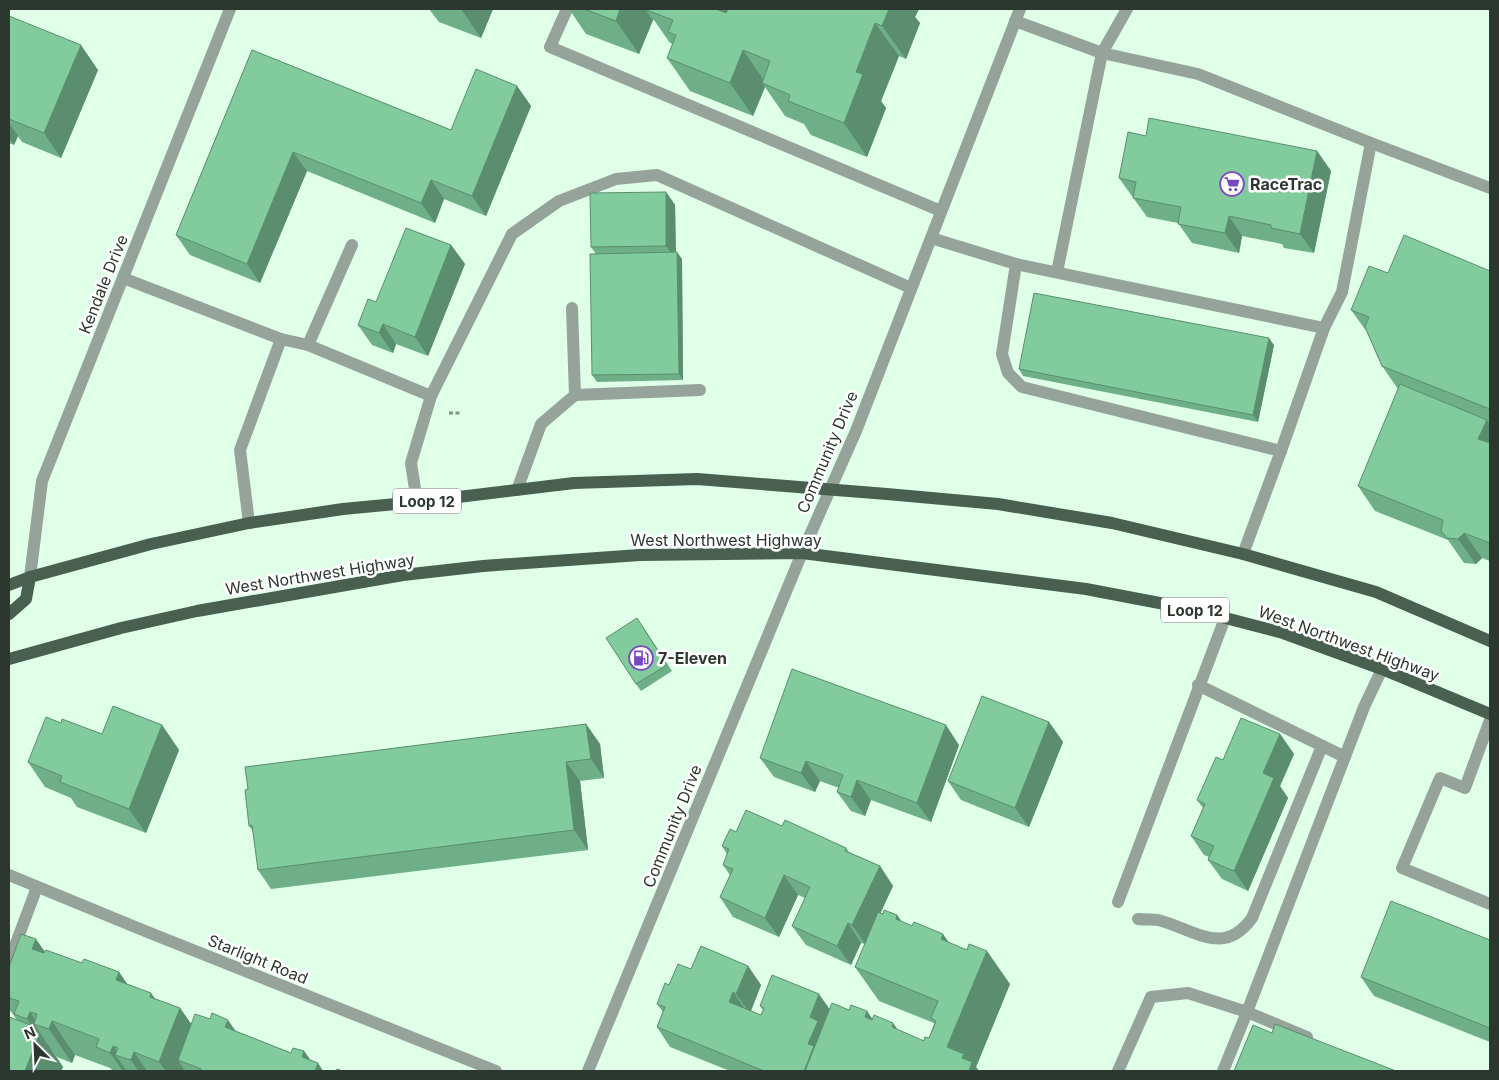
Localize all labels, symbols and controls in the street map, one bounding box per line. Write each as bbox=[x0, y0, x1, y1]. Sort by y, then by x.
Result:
supermarket icon: RaceTrac bbox=[1219, 171, 1245, 197]
place label: RaceTrac bbox=[1250, 174, 1322, 194]
street label: Kendale Drive bbox=[74, 232, 132, 336]
street label: Community Drive bbox=[792, 388, 862, 516]
road number: Loop 12 bbox=[393, 488, 461, 514]
street label: West Northwest Highway bbox=[630, 530, 822, 550]
street label: West Northwest Highway bbox=[224, 549, 416, 599]
road number: Loop 12 bbox=[1161, 598, 1229, 622]
street label: West Northwest Highway bbox=[1256, 601, 1442, 685]
fuel station icon: 7-Eleven bbox=[628, 645, 654, 671]
place label: 7-Eleven bbox=[658, 648, 727, 668]
street label: Community Drive bbox=[638, 762, 706, 890]
street label: Starlight Road bbox=[205, 930, 311, 988]
north arrow bbox=[10, 1020, 60, 1070]
text: N bbox=[21, 1023, 38, 1043]

